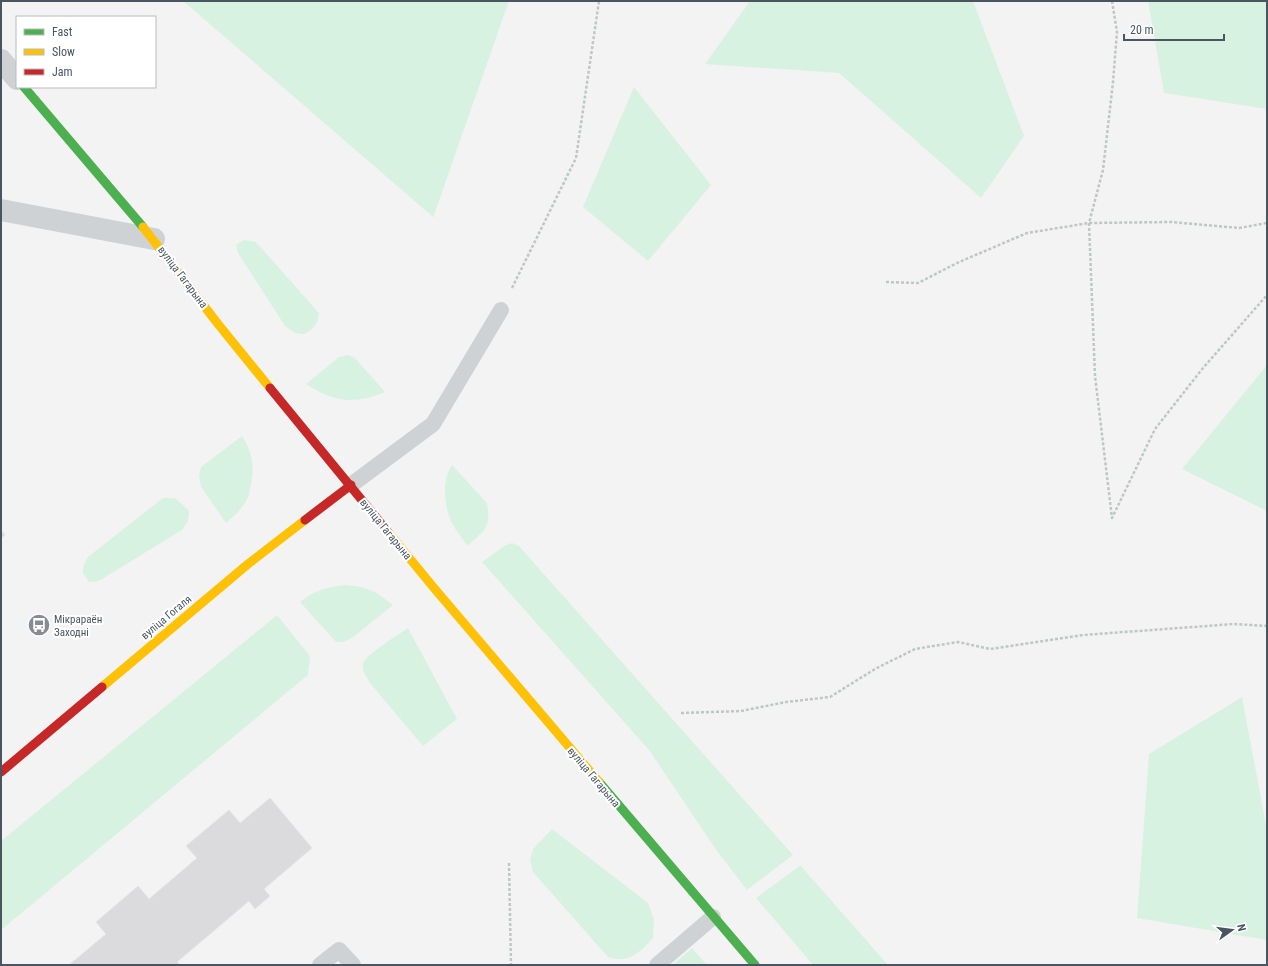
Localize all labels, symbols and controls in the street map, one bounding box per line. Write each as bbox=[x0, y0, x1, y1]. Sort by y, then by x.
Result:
legend bbox=[16, 16, 156, 88]
scale bar bbox=[1124, 16, 1224, 42]
text: 20 m bbox=[1130, 23, 1154, 37]
text: Fast bbox=[52, 25, 73, 39]
text: Slow bbox=[52, 45, 75, 59]
text: Jam bbox=[52, 65, 73, 79]
street label: вуліца Гагарына bbox=[155, 244, 210, 311]
street label: вуліца Гагарына bbox=[357, 496, 414, 562]
street label: вуліца Гогаля bbox=[139, 593, 194, 642]
bus stop icon: Мікрараён Заходні bbox=[26, 612, 52, 638]
place label: Мікрараён Заходні bbox=[54, 613, 102, 639]
street label: вуліца Гагарына bbox=[565, 745, 622, 810]
north arrow bbox=[1212, 910, 1252, 950]
text: N bbox=[1234, 923, 1248, 933]

